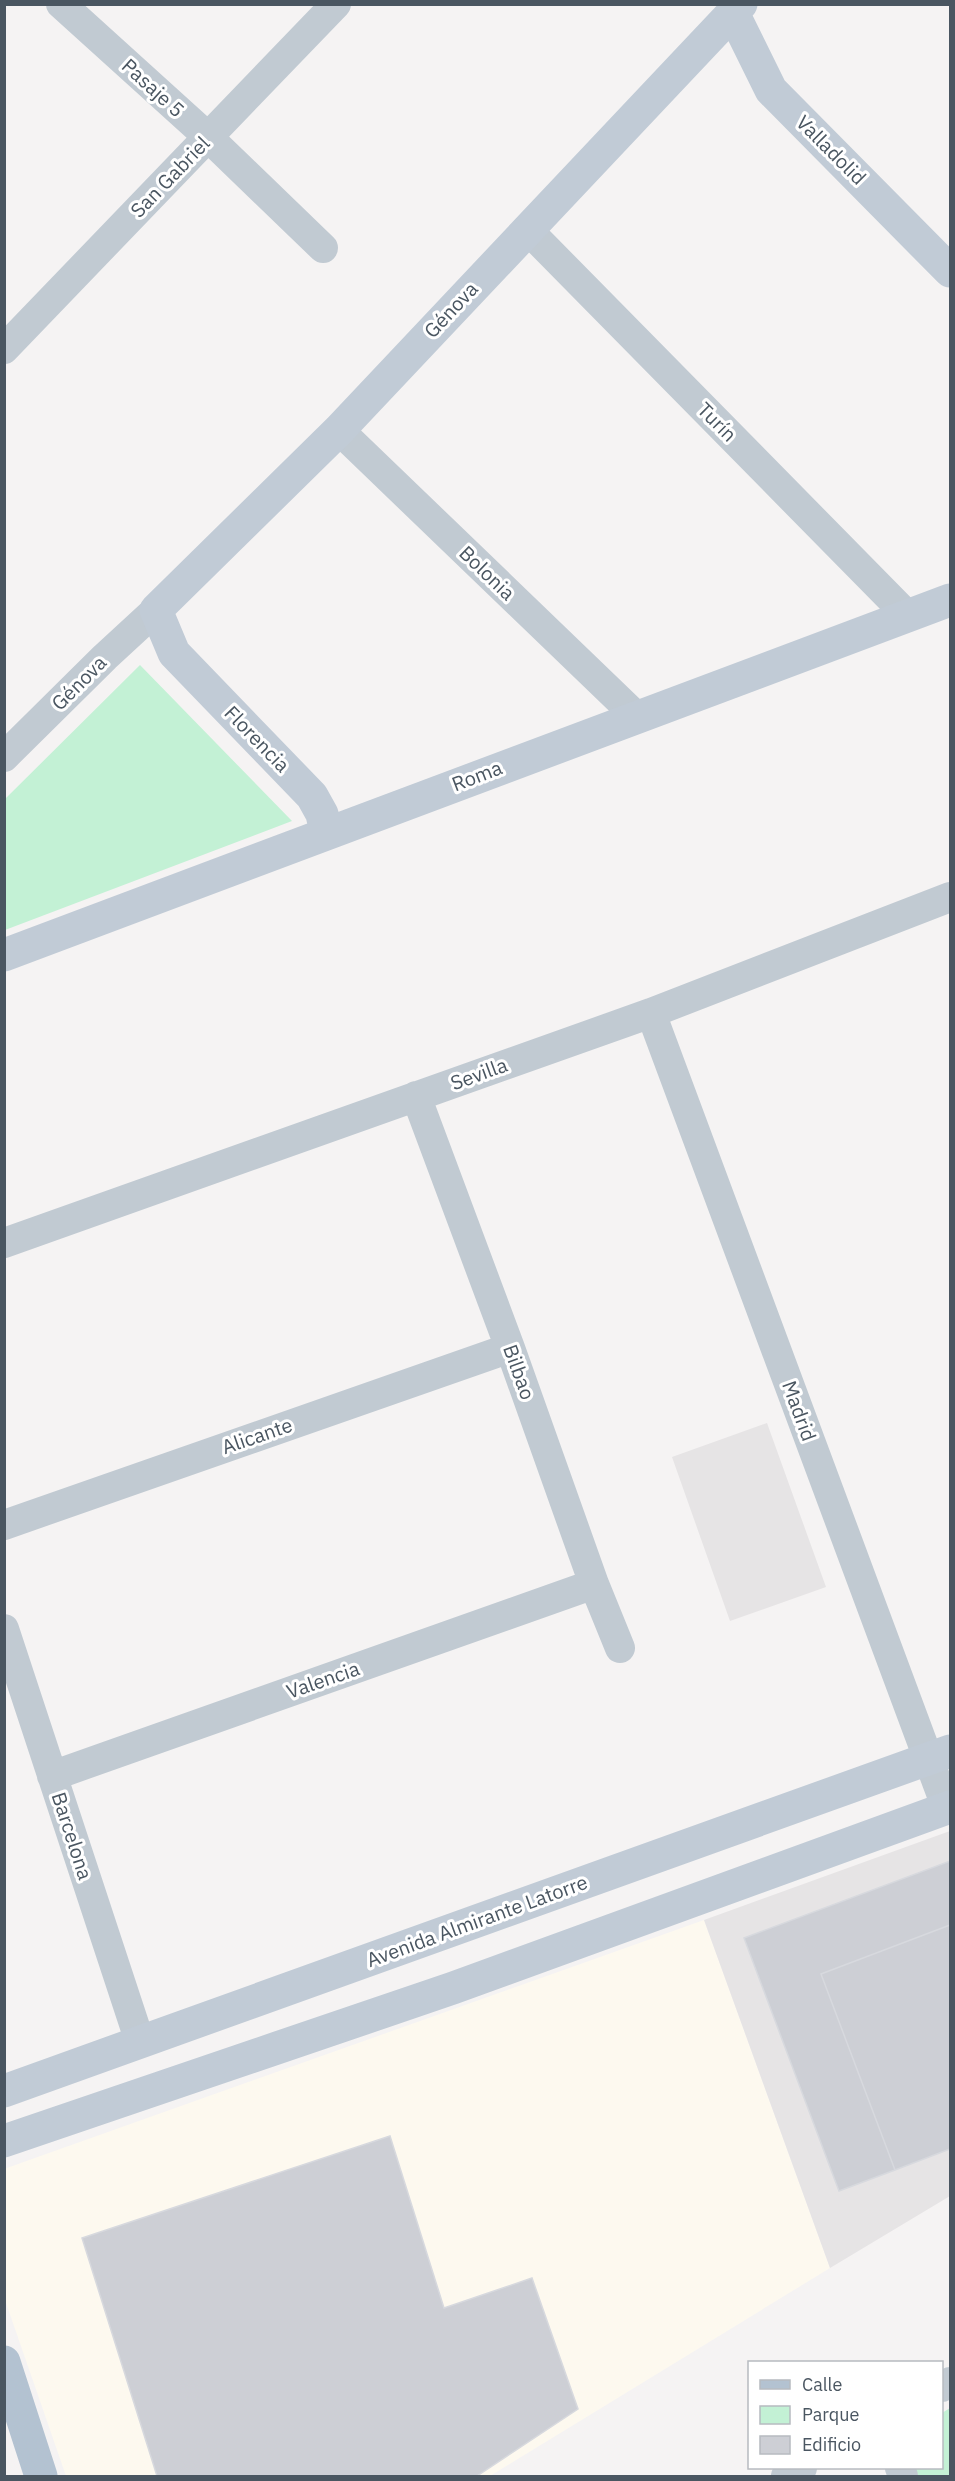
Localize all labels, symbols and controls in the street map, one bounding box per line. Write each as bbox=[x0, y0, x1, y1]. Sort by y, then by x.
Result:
street label: Pasaje 5 bbox=[116, 52, 191, 123]
street label: Valladolid bbox=[790, 109, 872, 191]
street label: San Gabriel bbox=[124, 130, 215, 223]
street label: Génova bbox=[418, 275, 484, 344]
street label: Turín bbox=[692, 396, 743, 447]
street label: Bolonia bbox=[454, 539, 521, 606]
street label: Génova bbox=[45, 649, 112, 716]
street label: Florencia bbox=[219, 699, 296, 778]
street label: Roma bbox=[448, 754, 506, 797]
street label: Sevilla bbox=[447, 1051, 511, 1096]
street label: Bilbao bbox=[497, 1340, 542, 1403]
street label: Madrid bbox=[776, 1377, 823, 1445]
street label: Alicante bbox=[218, 1411, 296, 1460]
street label: Valencia bbox=[283, 1654, 363, 1705]
street label: Barcelona bbox=[46, 1789, 99, 1883]
street label: Avenida Almirante Latorre bbox=[363, 1868, 591, 1973]
legend bbox=[748, 2361, 943, 2469]
text: Calle bbox=[802, 2373, 842, 2396]
text: Parque bbox=[802, 2403, 860, 2426]
text: Edificio bbox=[802, 2433, 861, 2456]

